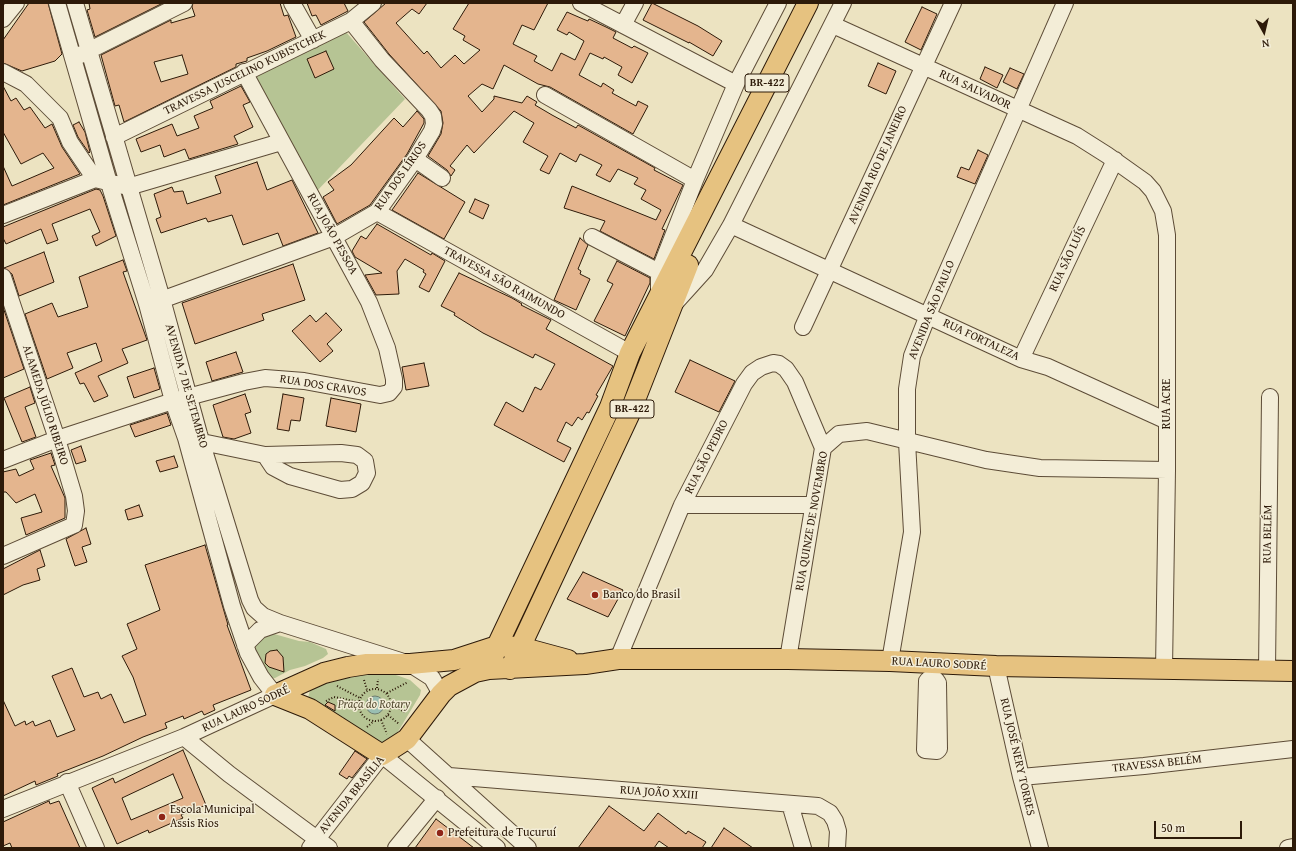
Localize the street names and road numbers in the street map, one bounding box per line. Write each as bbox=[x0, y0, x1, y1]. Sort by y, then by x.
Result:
street label: TRAVESSA JUSCELINO KUBISTCHEK bbox=[162, 27, 328, 119]
street label: RUA SALVADOR bbox=[937, 67, 1013, 113]
road number: BR-422 bbox=[745, 74, 789, 92]
street label: AVENIDA RIO DE JANEIRO bbox=[845, 104, 911, 226]
street label: RUA DOS LÍRIOS bbox=[372, 139, 430, 213]
street label: RUA JOÃO PESSOA bbox=[304, 191, 360, 277]
street label: RUA SÃO LUÍS bbox=[1047, 224, 1089, 294]
street label: TRAVESSA SÃO RAIMUNDO bbox=[441, 244, 567, 322]
street label: AVENIDA SÃO PAULO bbox=[906, 258, 958, 362]
street label: RUA FORTALEZA bbox=[940, 316, 1022, 364]
street label: AVENIDA 7 DE SETEMBRO bbox=[161, 322, 211, 450]
street label: ALAMEDA JÚLIO RIBEIRO bbox=[19, 343, 71, 467]
street label: RUA DOS CRAVOS bbox=[279, 372, 367, 400]
street label: RUA ACRE bbox=[1160, 379, 1174, 429]
road number: BR-422 bbox=[610, 400, 654, 418]
street label: RUA SÃO PEDRO bbox=[682, 418, 732, 496]
street label: RUA QUINZE DE NOVEMBRO bbox=[793, 450, 831, 592]
street label: RUA BELÉM bbox=[1260, 504, 1276, 564]
street label: RUA LAURO SODRÉ bbox=[891, 654, 987, 674]
street label: RUA LAURO SODRÉ bbox=[200, 682, 292, 736]
street label: RUA JOSÉ NERY TORRES bbox=[996, 697, 1038, 817]
street label: TRAVESSA BELÉM bbox=[1111, 752, 1203, 776]
street label: AVENIDA BRASÍLIA bbox=[316, 753, 388, 837]
street label: RUA JOÃO XXIII bbox=[619, 783, 699, 803]

